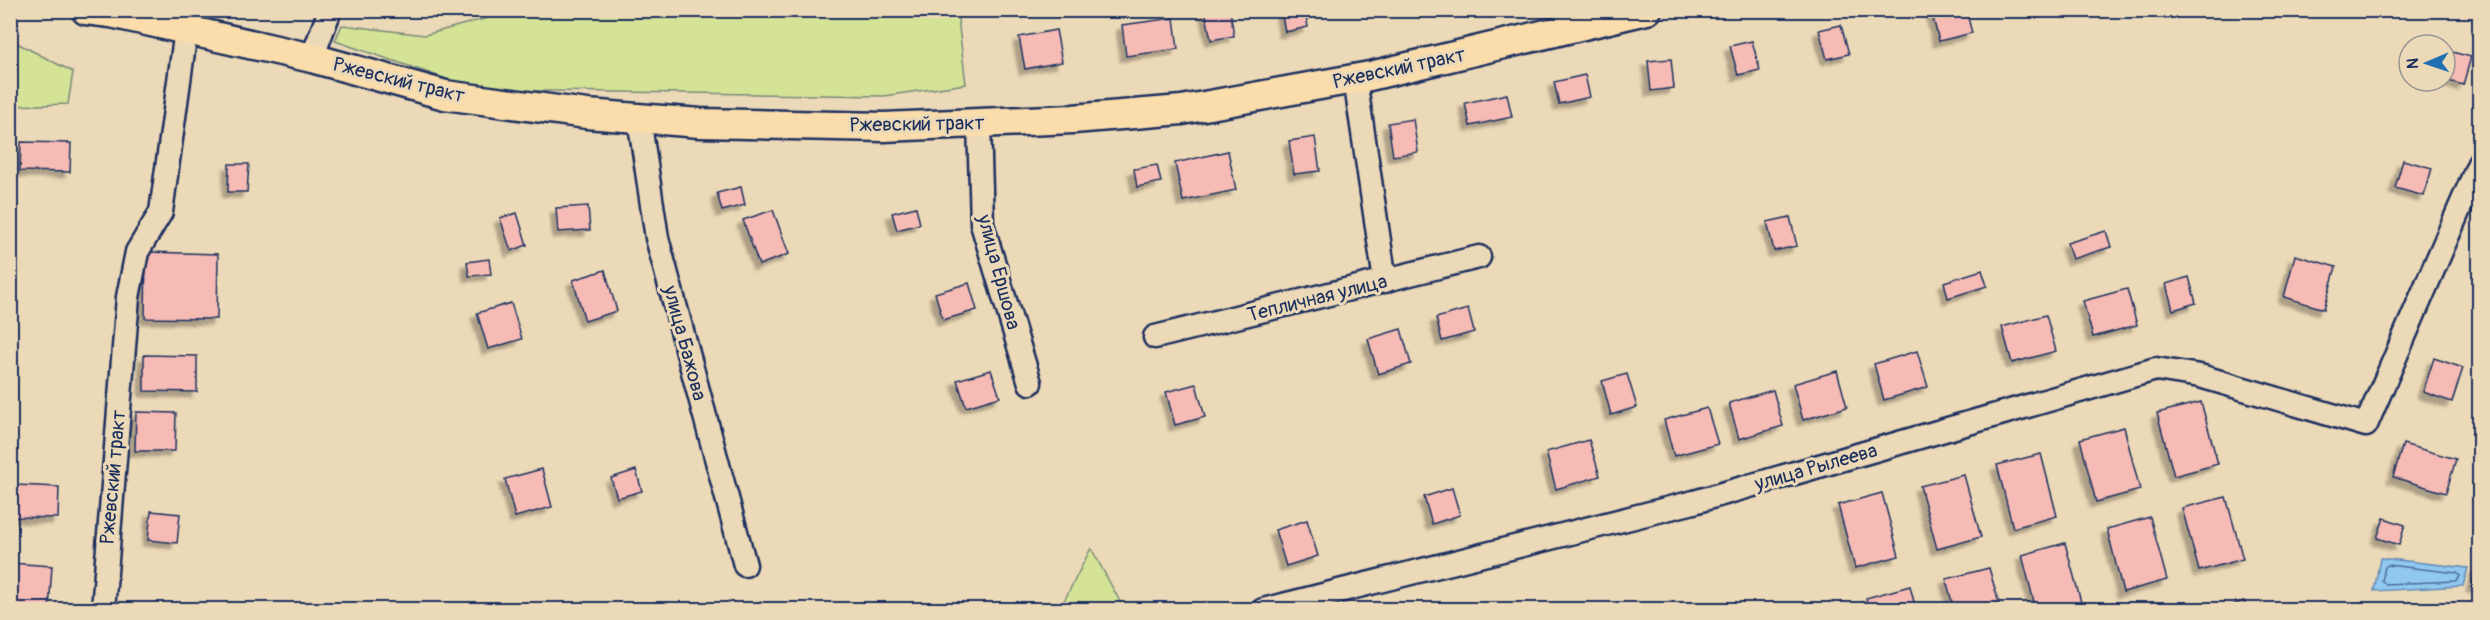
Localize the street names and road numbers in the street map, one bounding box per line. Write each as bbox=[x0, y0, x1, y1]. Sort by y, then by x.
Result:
street label: Ржевский тракт bbox=[1330, 42, 1468, 94]
street label: Ржевский тракт bbox=[331, 52, 467, 108]
street label: Ржевский тракт bbox=[849, 110, 985, 138]
street label: улица Ершова bbox=[971, 211, 1026, 332]
street label: Тепличная улица bbox=[1244, 269, 1390, 327]
street label: улица Бажова bbox=[657, 282, 712, 403]
street label: Ржевский тракт bbox=[95, 409, 131, 545]
street label: улица Рылеева bbox=[1751, 438, 1880, 497]

